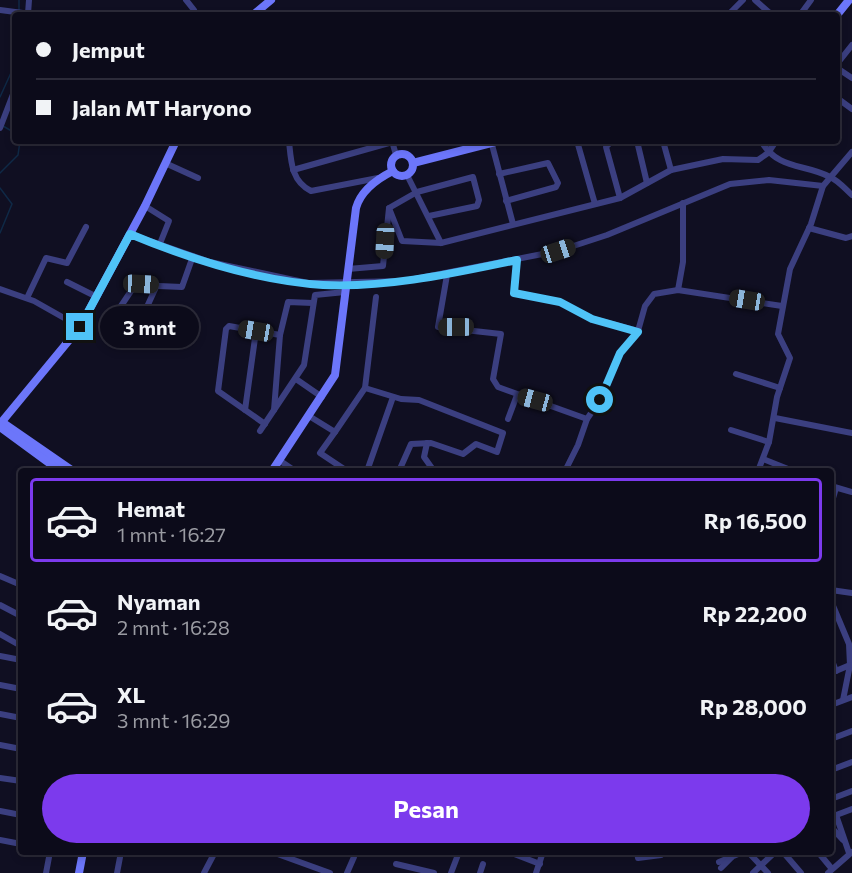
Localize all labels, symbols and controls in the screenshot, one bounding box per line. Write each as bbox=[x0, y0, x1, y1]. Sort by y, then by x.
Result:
text: Jemput bbox=[72, 36, 145, 63]
text: Jalan MT Haryono bbox=[72, 94, 252, 121]
car bbox=[375, 223, 395, 259]
car bbox=[538, 237, 578, 265]
car bbox=[123, 274, 159, 294]
car bbox=[728, 288, 766, 312]
callout: 3 mnt bbox=[101, 306, 200, 348]
route end bbox=[66, 313, 93, 340]
text: 3 mnt bbox=[123, 315, 176, 339]
car bbox=[438, 318, 474, 336]
car bbox=[237, 319, 275, 343]
route start bbox=[586, 386, 613, 413]
car bbox=[515, 387, 555, 413]
icon: car bbox=[45, 493, 99, 547]
text: Hemat bbox=[117, 495, 185, 522]
text: Rp 16,500 bbox=[704, 507, 807, 534]
text: 1 mnt · 16:27 bbox=[117, 522, 226, 546]
icon: car bbox=[45, 586, 99, 640]
text: Nyaman bbox=[117, 588, 200, 615]
text: Rp 22,200 bbox=[702, 600, 807, 627]
text: 2 mnt · 16:28 bbox=[117, 615, 230, 639]
icon: car bbox=[45, 679, 99, 733]
text: XL bbox=[117, 681, 145, 708]
text: Rp 28,000 bbox=[700, 693, 807, 720]
text: 3 mnt · 16:29 bbox=[117, 708, 230, 732]
button: Pesan bbox=[42, 774, 810, 843]

